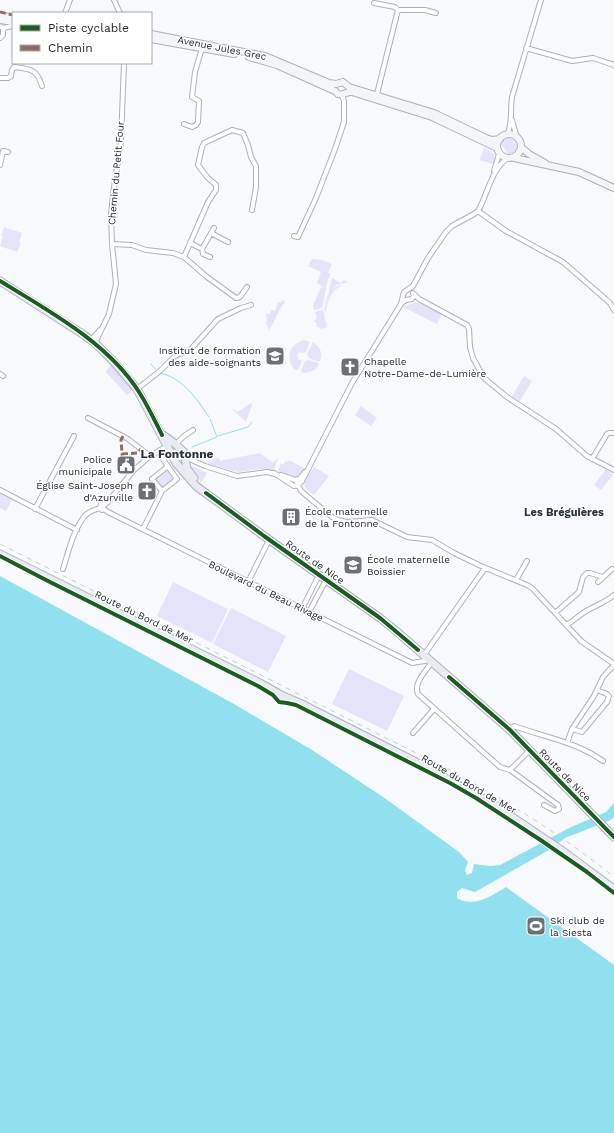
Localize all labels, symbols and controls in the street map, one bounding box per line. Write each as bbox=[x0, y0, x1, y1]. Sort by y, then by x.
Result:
legend bbox=[12, 12, 152, 64]
text: Piste cyclable bbox=[48, 21, 129, 35]
street label: Avenue Jules Grec bbox=[177, 34, 268, 62]
text: Chemin bbox=[48, 41, 93, 55]
street label: Chemin du Petit Four bbox=[106, 121, 126, 225]
place label: Institut de formation des aide-soignants bbox=[159, 345, 261, 368]
school or university icon: Institut de formation des aide-soignants bbox=[264, 345, 286, 367]
church icon: Chapelle Notre-Dame-de-Lumière bbox=[339, 356, 361, 378]
place label: Chapelle Notre-Dame-de-Lumière bbox=[364, 356, 486, 379]
district label: La Fontonne bbox=[140, 447, 214, 461]
place label: Police municipale bbox=[58, 454, 112, 477]
public building icon: Police municipale bbox=[115, 454, 137, 476]
place label: Église Saint-Joseph d'Azurville bbox=[36, 480, 133, 503]
church icon: Église Saint-Joseph d'Azurville bbox=[136, 480, 158, 502]
building icon: École maternelle de la Fontonne bbox=[280, 506, 302, 528]
place label: École maternelle de la Fontonne bbox=[305, 506, 388, 529]
district label: Les Bréguières bbox=[524, 506, 604, 519]
street label: Route de Nice bbox=[284, 538, 347, 586]
school or university icon: École maternelle Boissier bbox=[342, 554, 364, 576]
place label: École maternelle Boissier bbox=[367, 554, 450, 577]
street label: Boulevard du Beau Rivage bbox=[207, 558, 325, 624]
street label: Route du Bord de Mer bbox=[93, 588, 195, 646]
street label: Route de Nice bbox=[537, 746, 593, 804]
street label: Route du Bord de Mer bbox=[420, 752, 518, 816]
sports icon: Ski club de la Siesta bbox=[525, 915, 547, 937]
place label: Ski club de la Siesta bbox=[550, 915, 605, 938]

